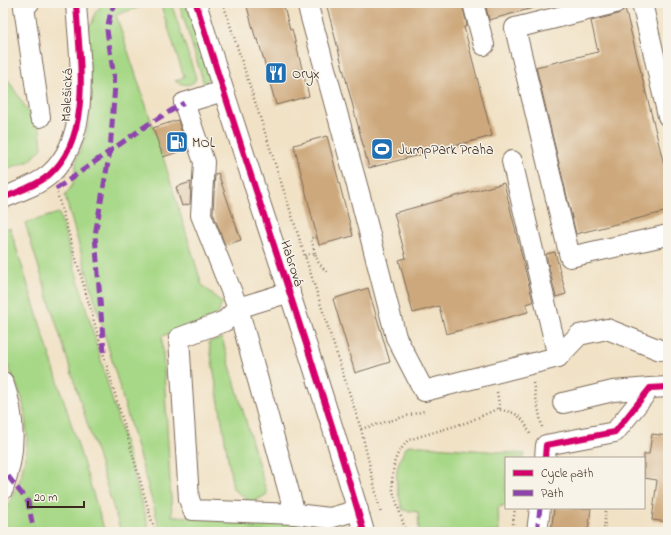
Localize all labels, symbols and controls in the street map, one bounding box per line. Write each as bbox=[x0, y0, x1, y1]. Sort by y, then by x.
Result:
restaurant icon: Oryx bbox=[263, 60, 289, 86]
place label: Oryx bbox=[292, 64, 320, 86]
street label: Malešická bbox=[56, 68, 79, 122]
fuel station icon: MOL bbox=[164, 129, 190, 155]
place label: MOL bbox=[192, 133, 216, 154]
sports icon: JumpPark Praha bbox=[369, 136, 395, 162]
place label: JumpPark Praha bbox=[398, 140, 493, 161]
street label: Habrová bbox=[274, 238, 309, 289]
legend bbox=[505, 457, 645, 509]
text: Cycle path bbox=[541, 465, 593, 484]
scale bar bbox=[28, 483, 84, 509]
text: Path bbox=[541, 485, 564, 503]
text: 20 m bbox=[34, 489, 57, 507]

